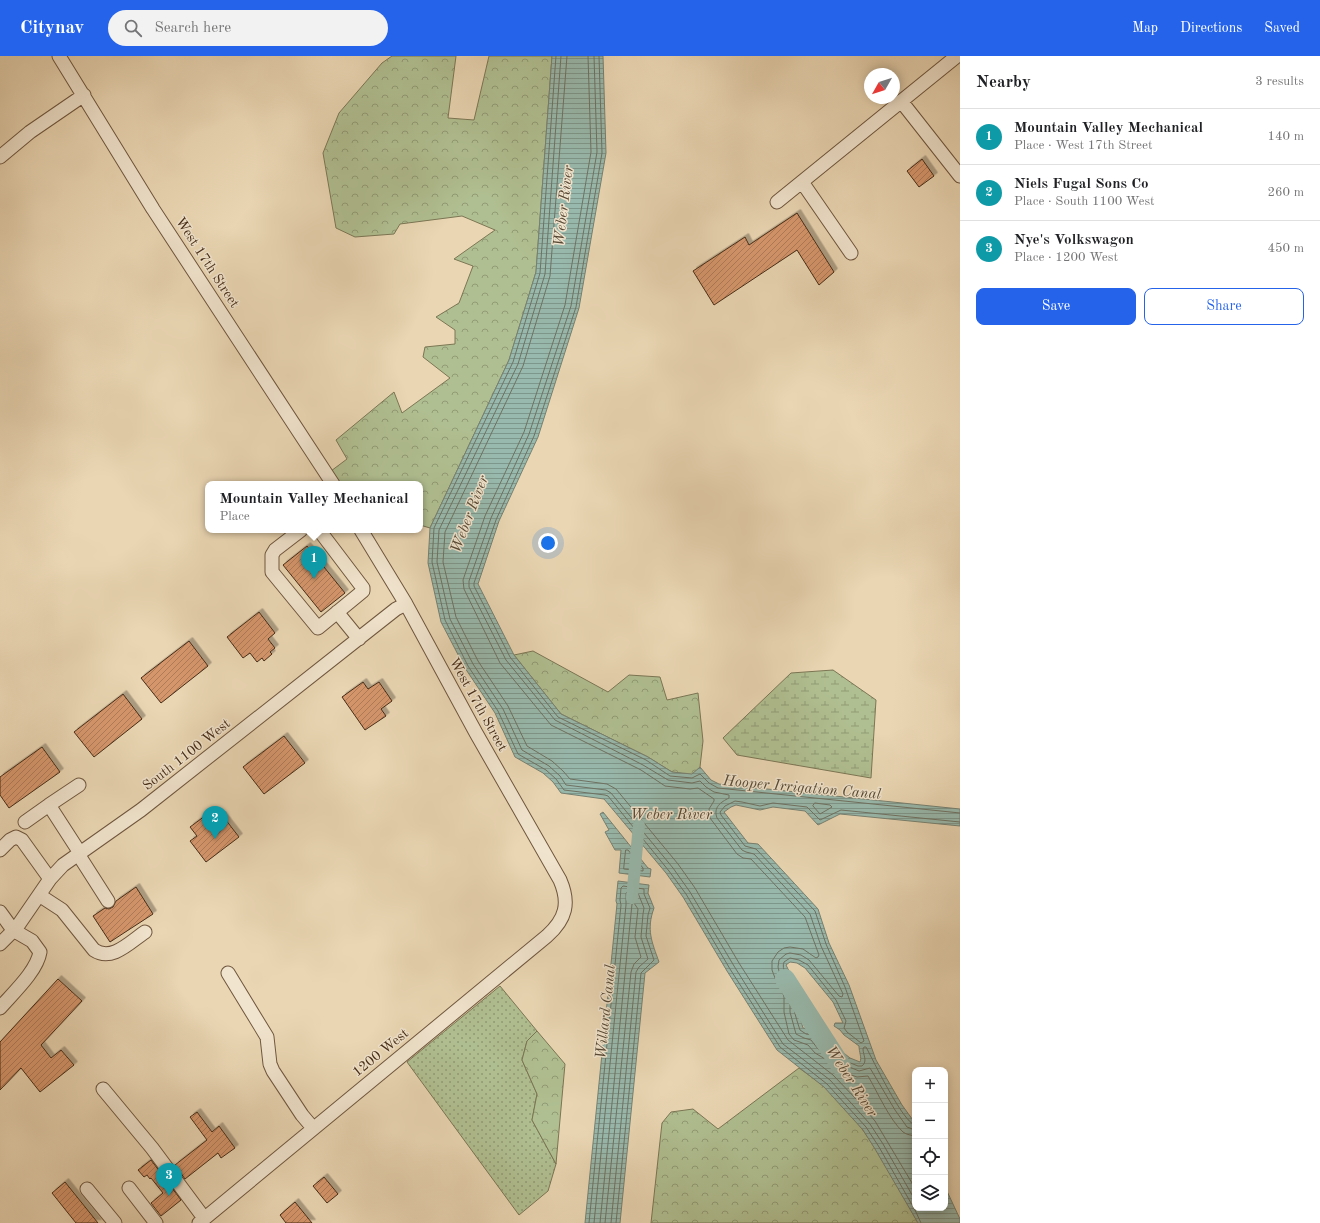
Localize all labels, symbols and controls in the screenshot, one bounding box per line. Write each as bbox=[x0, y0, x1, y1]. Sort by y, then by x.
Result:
search box bbox=[108, 10, 388, 46]
icon: search bbox=[122, 17, 144, 39]
text: Citynav bbox=[20, 19, 84, 38]
text: Search here bbox=[154, 21, 231, 36]
text: Map bbox=[1132, 21, 1158, 35]
text: Directions bbox=[1180, 21, 1242, 35]
text: Saved bbox=[1264, 21, 1300, 35]
north arrow bbox=[864, 68, 900, 104]
text: Nearby bbox=[976, 74, 1031, 91]
text: 3 results bbox=[1255, 75, 1304, 88]
text: Mountain Valley Mechanical bbox=[1014, 121, 1203, 136]
text: 1 bbox=[985, 130, 993, 143]
text: 140 m bbox=[1267, 130, 1304, 143]
text: Place · West 17th Street bbox=[1014, 139, 1153, 152]
water label: Weber River bbox=[552, 164, 577, 248]
text: Niels Fugal Sons Co bbox=[1014, 177, 1149, 192]
text: 2 bbox=[985, 186, 993, 199]
text: 260 m bbox=[1267, 186, 1304, 199]
text: Place · South 1100 West bbox=[1014, 195, 1155, 208]
street label: West 17th Street bbox=[173, 215, 242, 310]
text: Nye's Volkswagon bbox=[1014, 233, 1134, 248]
text: 3 bbox=[985, 242, 993, 255]
text: 450 m bbox=[1267, 242, 1304, 255]
text: Place · 1200 West bbox=[1014, 251, 1118, 264]
button: Save bbox=[976, 288, 1136, 325]
button: Share bbox=[1144, 288, 1304, 325]
water label: Weber River bbox=[449, 473, 492, 555]
popup bbox=[205, 481, 423, 533]
text: Mountain Valley Mechanical bbox=[219, 492, 409, 507]
text: Place bbox=[219, 510, 250, 523]
your location bbox=[538, 533, 558, 553]
pin: 1 bbox=[301, 546, 327, 579]
street label: West 17th Street bbox=[447, 655, 510, 754]
street label: South 1100 West bbox=[140, 716, 233, 793]
water label: Hooper Irrigation Canal bbox=[721, 774, 882, 803]
pin: 2 bbox=[202, 806, 228, 839]
water label: Weber River bbox=[630, 808, 712, 823]
water label: Willard Canal bbox=[594, 963, 619, 1060]
street label: 1200 West bbox=[350, 1026, 411, 1079]
water label: Weber River bbox=[822, 1043, 880, 1121]
map controls bbox=[912, 1067, 948, 1211]
button: + bbox=[912, 1067, 948, 1103]
button: − bbox=[912, 1103, 948, 1139]
button: locate bbox=[912, 1139, 948, 1175]
pin: 3 bbox=[156, 1163, 182, 1196]
button: layers bbox=[912, 1175, 948, 1211]

